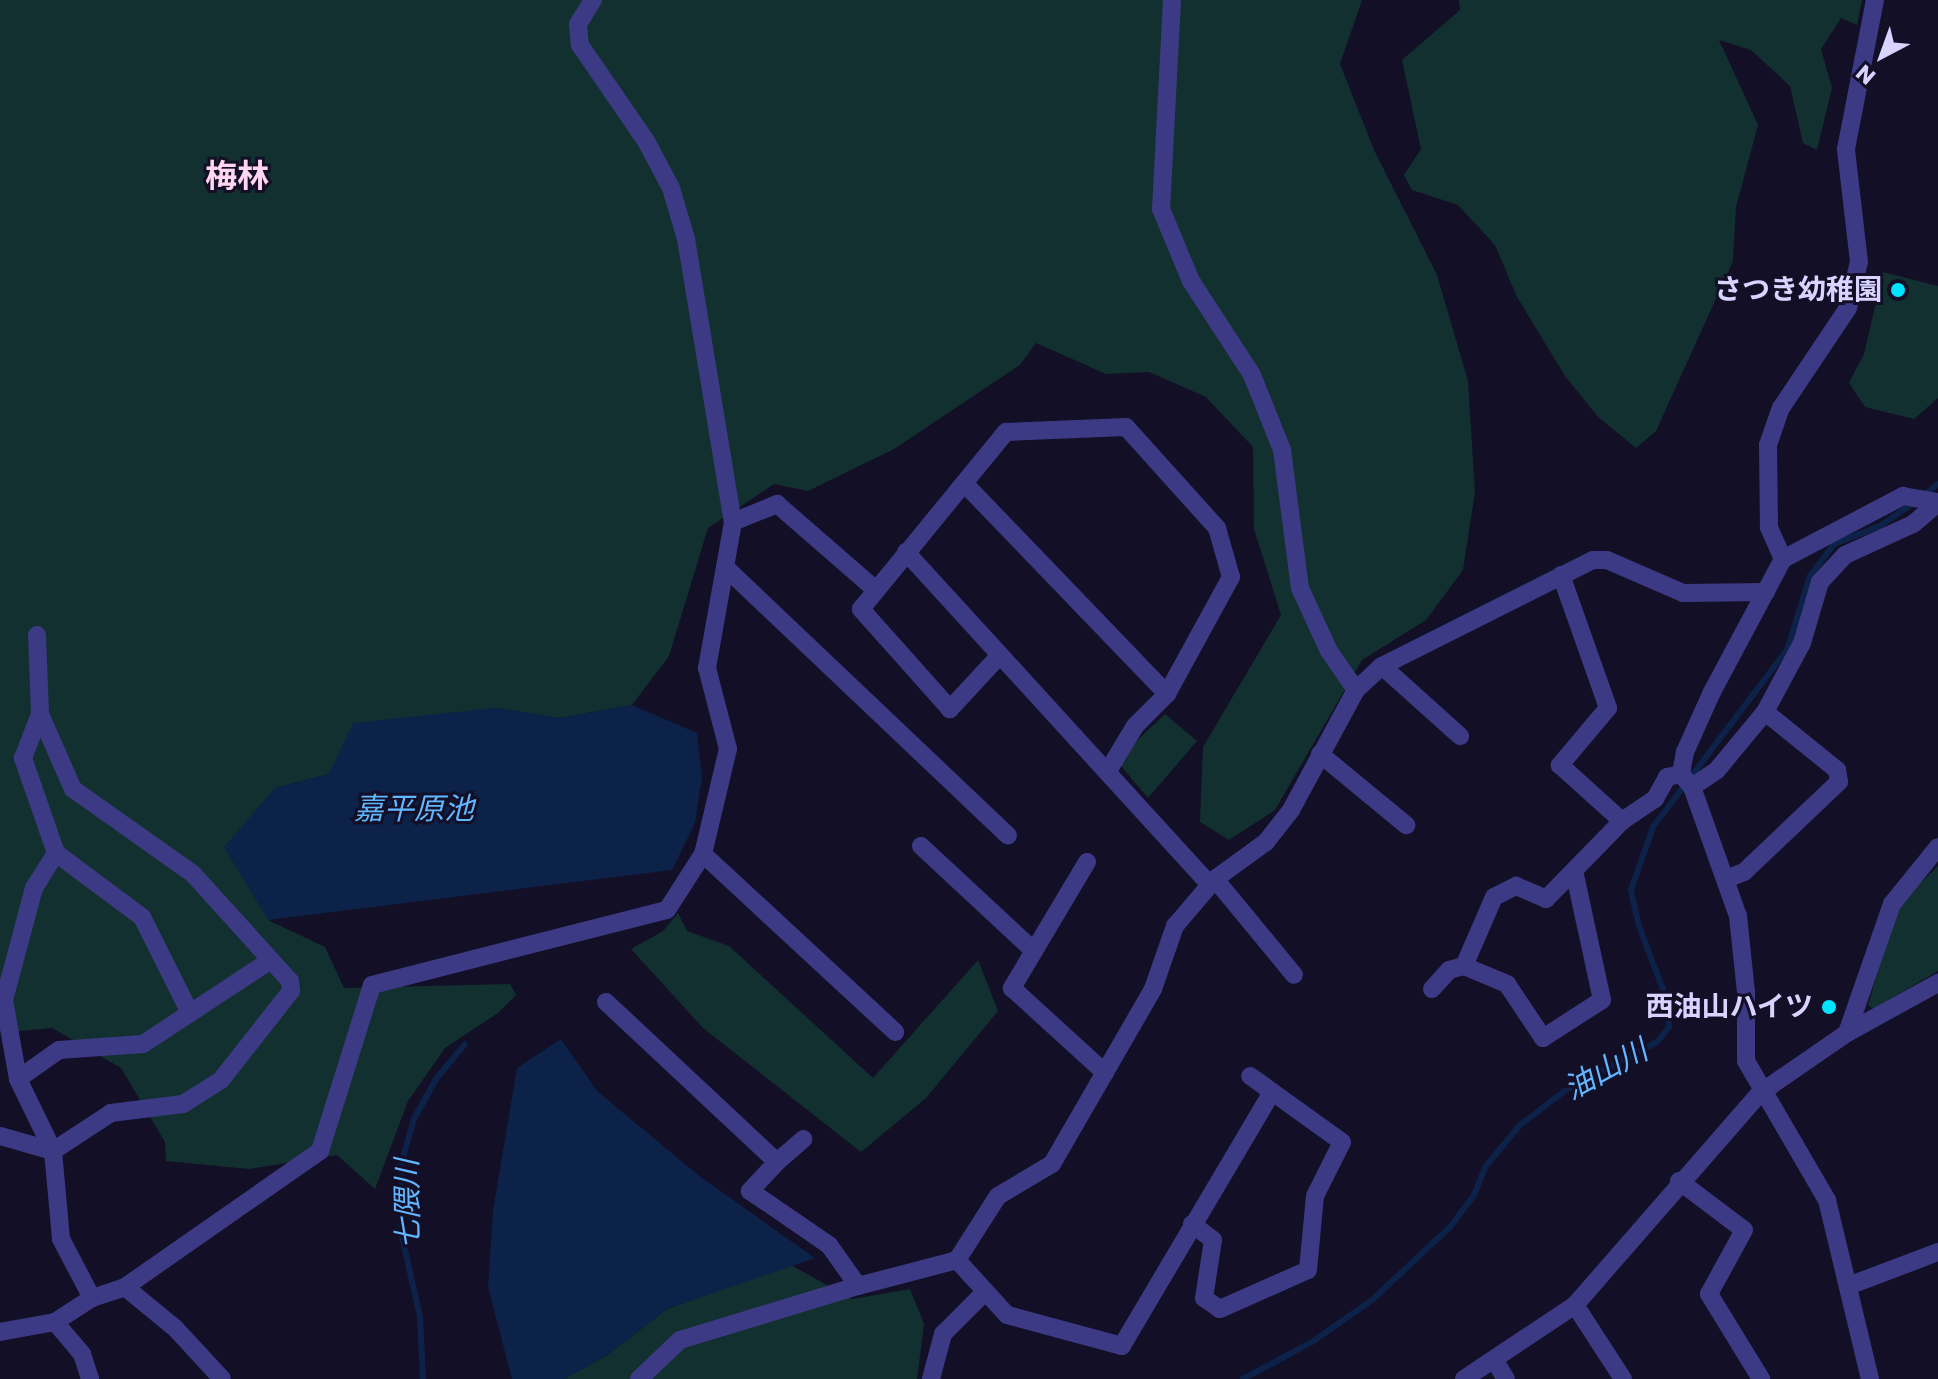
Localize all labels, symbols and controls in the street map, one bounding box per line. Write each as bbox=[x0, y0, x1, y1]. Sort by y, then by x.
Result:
north arrow bbox=[1842, 16, 1922, 96]
text: N bbox=[1850, 57, 1882, 92]
district label: 梅林 bbox=[205, 157, 269, 195]
place label: さつき幼稚園 bbox=[1714, 273, 1882, 307]
marker: さつき幼稚園 bbox=[1889, 281, 1907, 299]
water label: 嘉平原池 bbox=[354, 791, 474, 827]
place label: 西油山ハイツ bbox=[1645, 990, 1813, 1024]
marker: 西油山ハイツ bbox=[1820, 998, 1838, 1016]
water label: 油山川 bbox=[1558, 1032, 1654, 1108]
water label: 七隈川 bbox=[389, 1159, 427, 1249]

